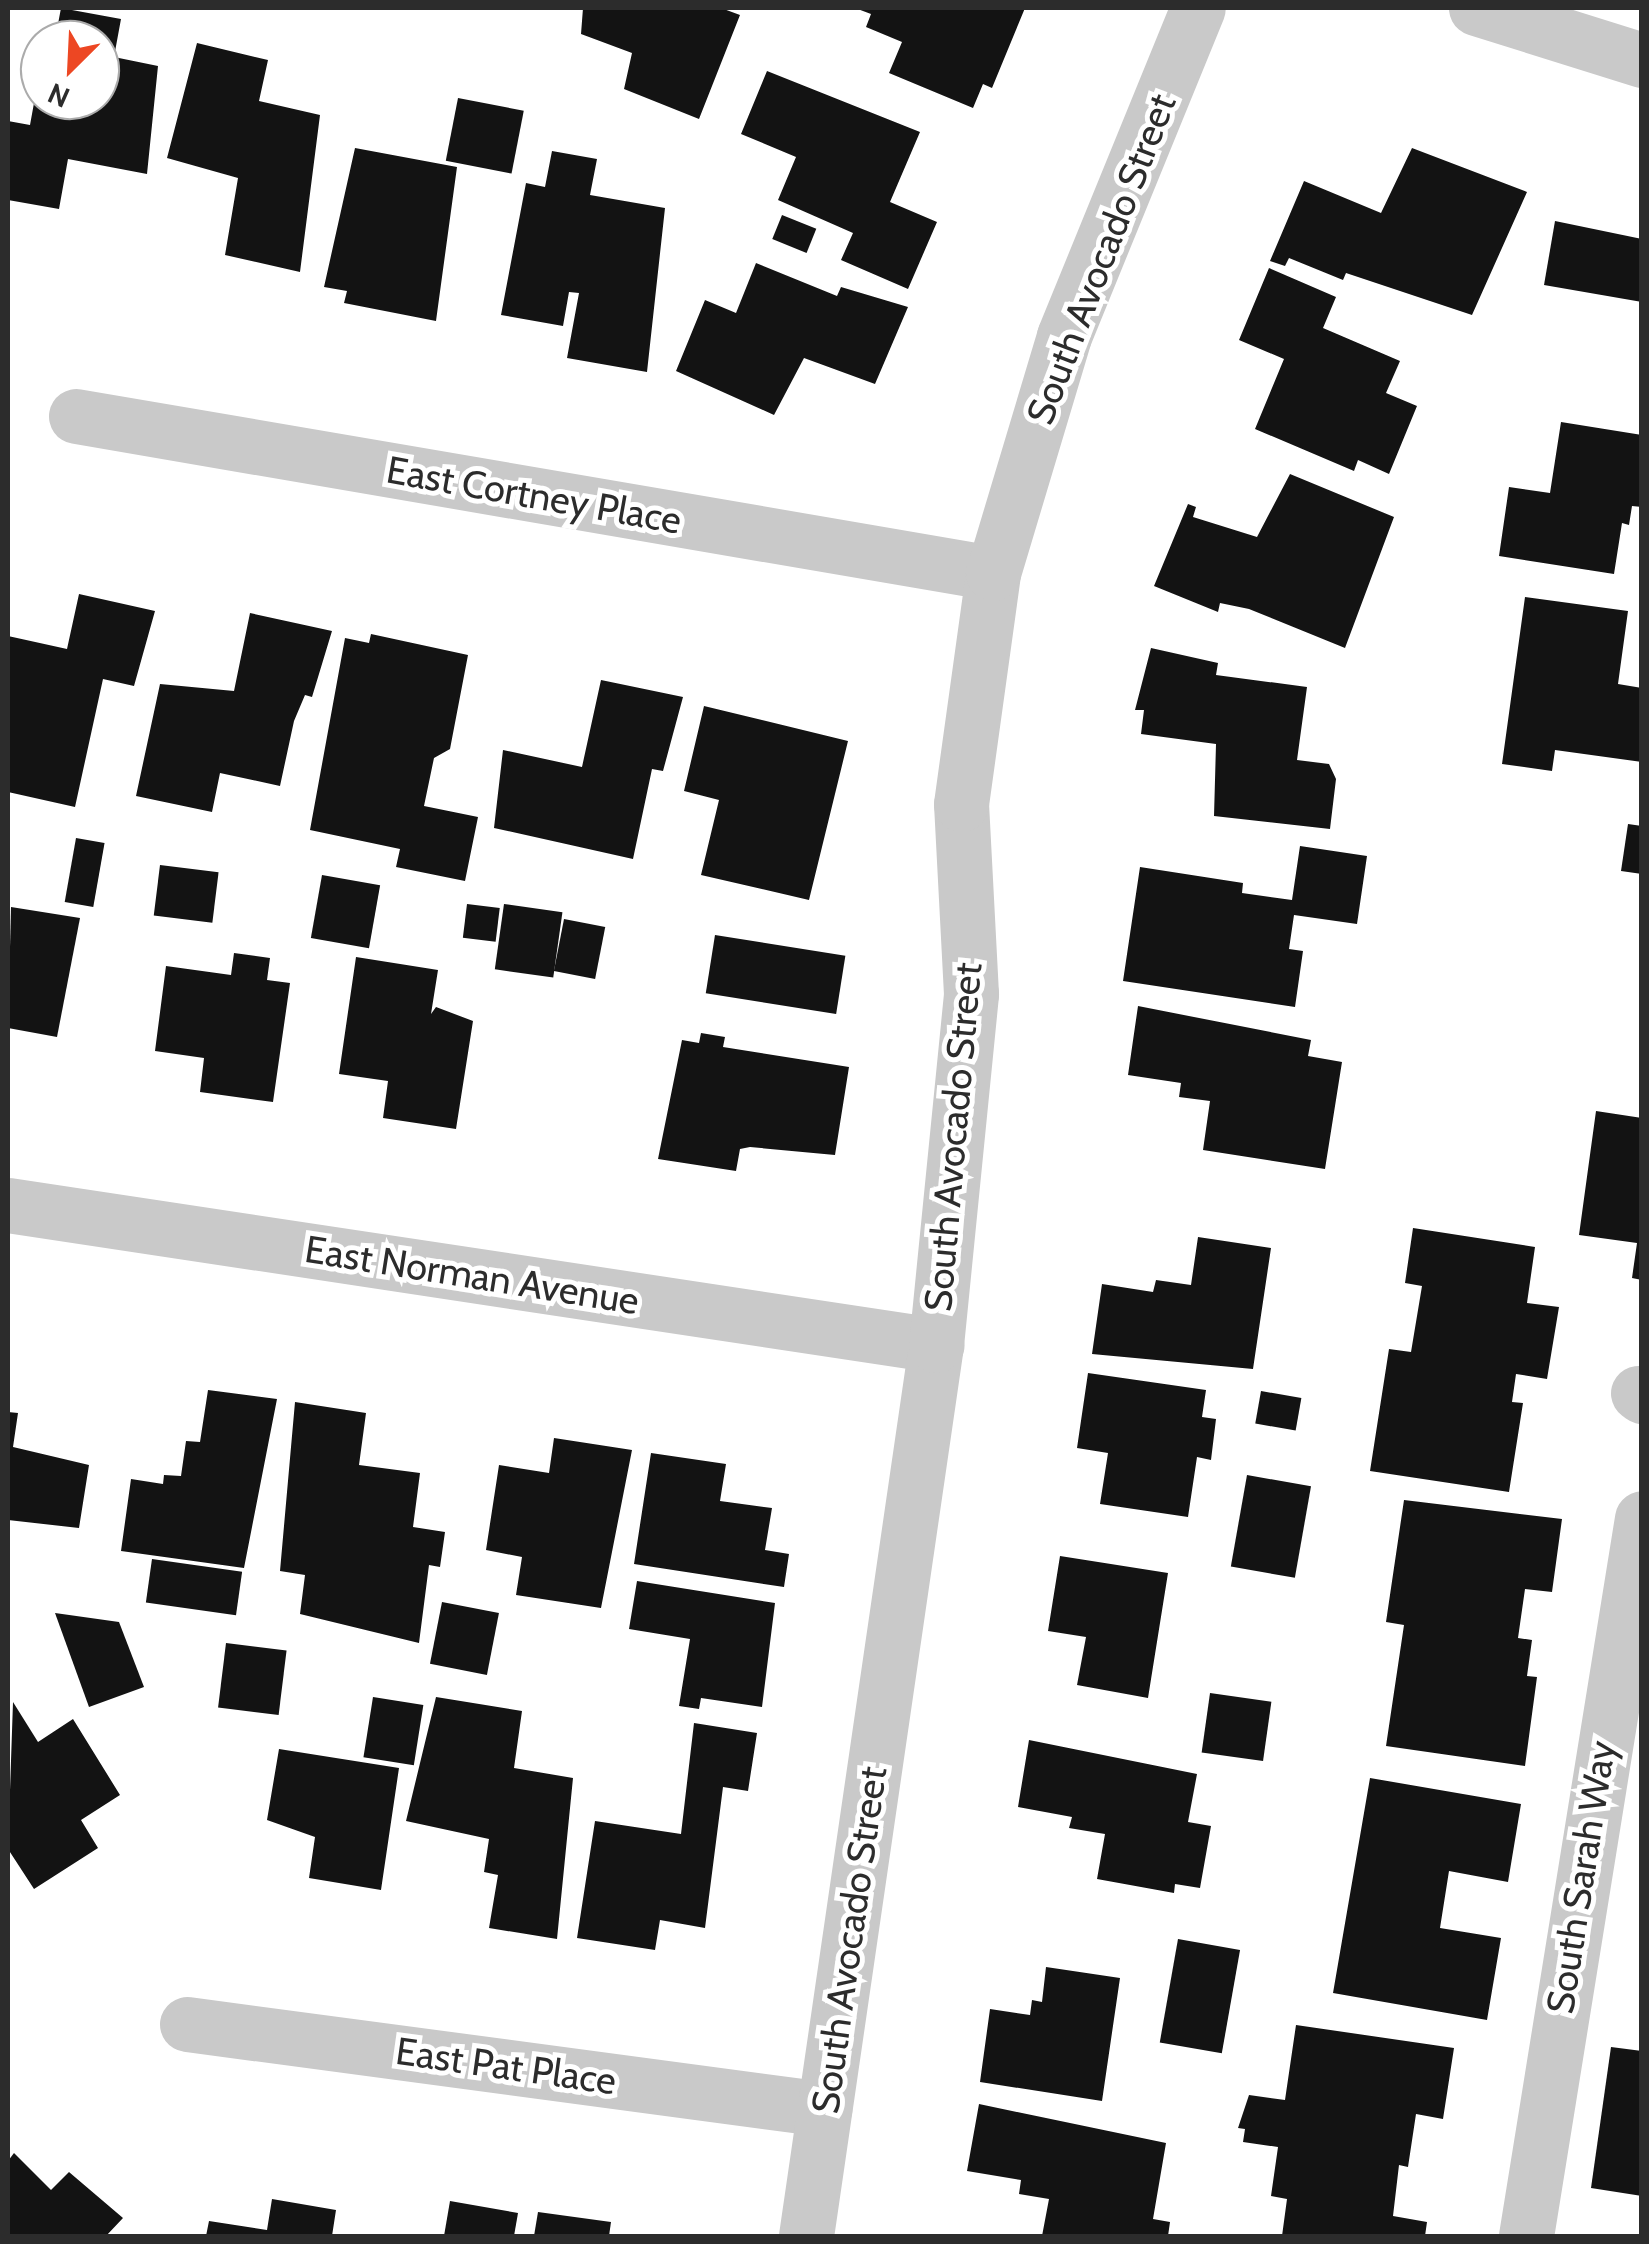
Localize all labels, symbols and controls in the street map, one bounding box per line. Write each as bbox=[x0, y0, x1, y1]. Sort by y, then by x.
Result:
north arrow bbox=[20, 20, 120, 120]
text: N bbox=[43, 76, 75, 115]
street label: South Avocado Street bbox=[1017, 87, 1185, 431]
street label: East Cortney Place bbox=[383, 447, 685, 543]
street label: South Avocado Street bbox=[915, 961, 991, 1313]
street label: East Norman Avenue bbox=[302, 1226, 642, 1324]
street label: South Sarah Way bbox=[1537, 1737, 1625, 2017]
street label: South Avocado Street bbox=[802, 1764, 896, 2116]
street label: East Pat Place bbox=[393, 2028, 619, 2104]

